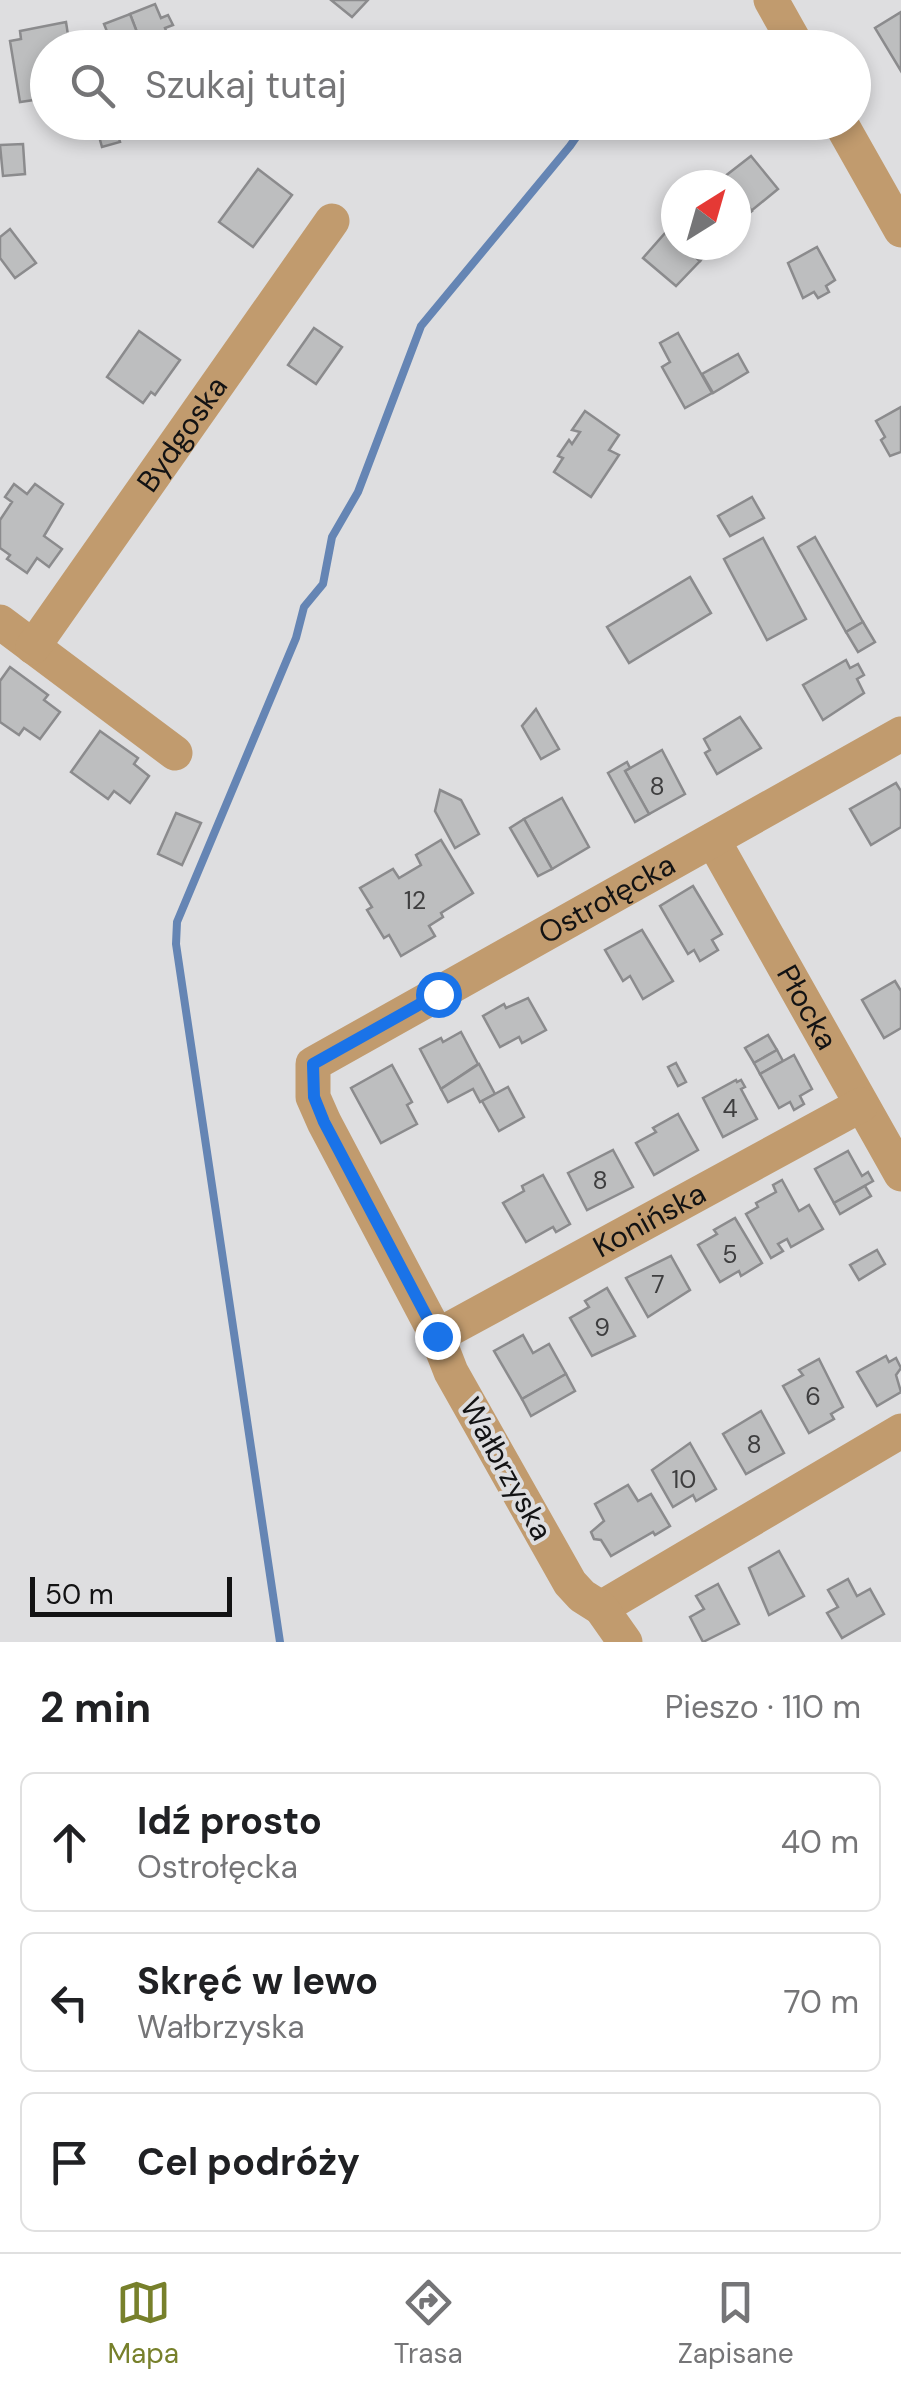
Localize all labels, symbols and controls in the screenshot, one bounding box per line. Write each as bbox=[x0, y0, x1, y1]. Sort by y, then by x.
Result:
search box bbox=[30, 30, 871, 140]
icon: search bbox=[65, 58, 120, 113]
text: Szukaj tutaj bbox=[145, 60, 347, 110]
north arrow bbox=[661, 170, 751, 260]
street label: Bydgoska bbox=[128, 368, 236, 499]
house number: 8 bbox=[649, 770, 665, 803]
street label: Ostrołęcka bbox=[531, 845, 682, 953]
house number: 12 bbox=[404, 884, 426, 917]
street label: Płocka bbox=[768, 958, 847, 1056]
route start bbox=[416, 972, 462, 1018]
house number: 4 bbox=[722, 1092, 738, 1125]
house number: 8 bbox=[592, 1164, 608, 1197]
street label: Konińska bbox=[586, 1173, 712, 1266]
house number: 5 bbox=[722, 1238, 738, 1271]
house number: 7 bbox=[651, 1268, 665, 1301]
house number: 9 bbox=[594, 1311, 610, 1344]
route end bbox=[415, 1314, 461, 1360]
house number: 6 bbox=[805, 1380, 821, 1413]
street label: Wałbrzyska bbox=[451, 1391, 562, 1547]
house number: 8 bbox=[746, 1428, 762, 1461]
house number: 10 bbox=[672, 1463, 696, 1496]
scale bar bbox=[30, 1572, 232, 1616]
text: 50 m bbox=[45, 1576, 114, 1613]
text: 2 min bbox=[40, 1680, 151, 1735]
text: Pieszo · 110 m bbox=[665, 1686, 861, 1728]
text: Idź prosto bbox=[137, 1796, 322, 1846]
icon: ahead bbox=[42, 1815, 97, 1870]
text: 40 m bbox=[781, 1821, 859, 1863]
text: Ostrołęcka bbox=[137, 1846, 298, 1888]
text: Skręć w lewo bbox=[137, 1956, 378, 2006]
icon: left bbox=[42, 1975, 97, 2030]
text: 70 m bbox=[783, 1981, 859, 2023]
text: Wałbrzyska bbox=[137, 2006, 305, 2048]
icon: arrive bbox=[42, 2135, 97, 2190]
text: Cel podróży bbox=[137, 2137, 360, 2187]
tab: Mapa bbox=[107, 2275, 179, 2372]
tab: Trasa bbox=[394, 2275, 463, 2372]
tab: Zapisane bbox=[678, 2275, 794, 2372]

